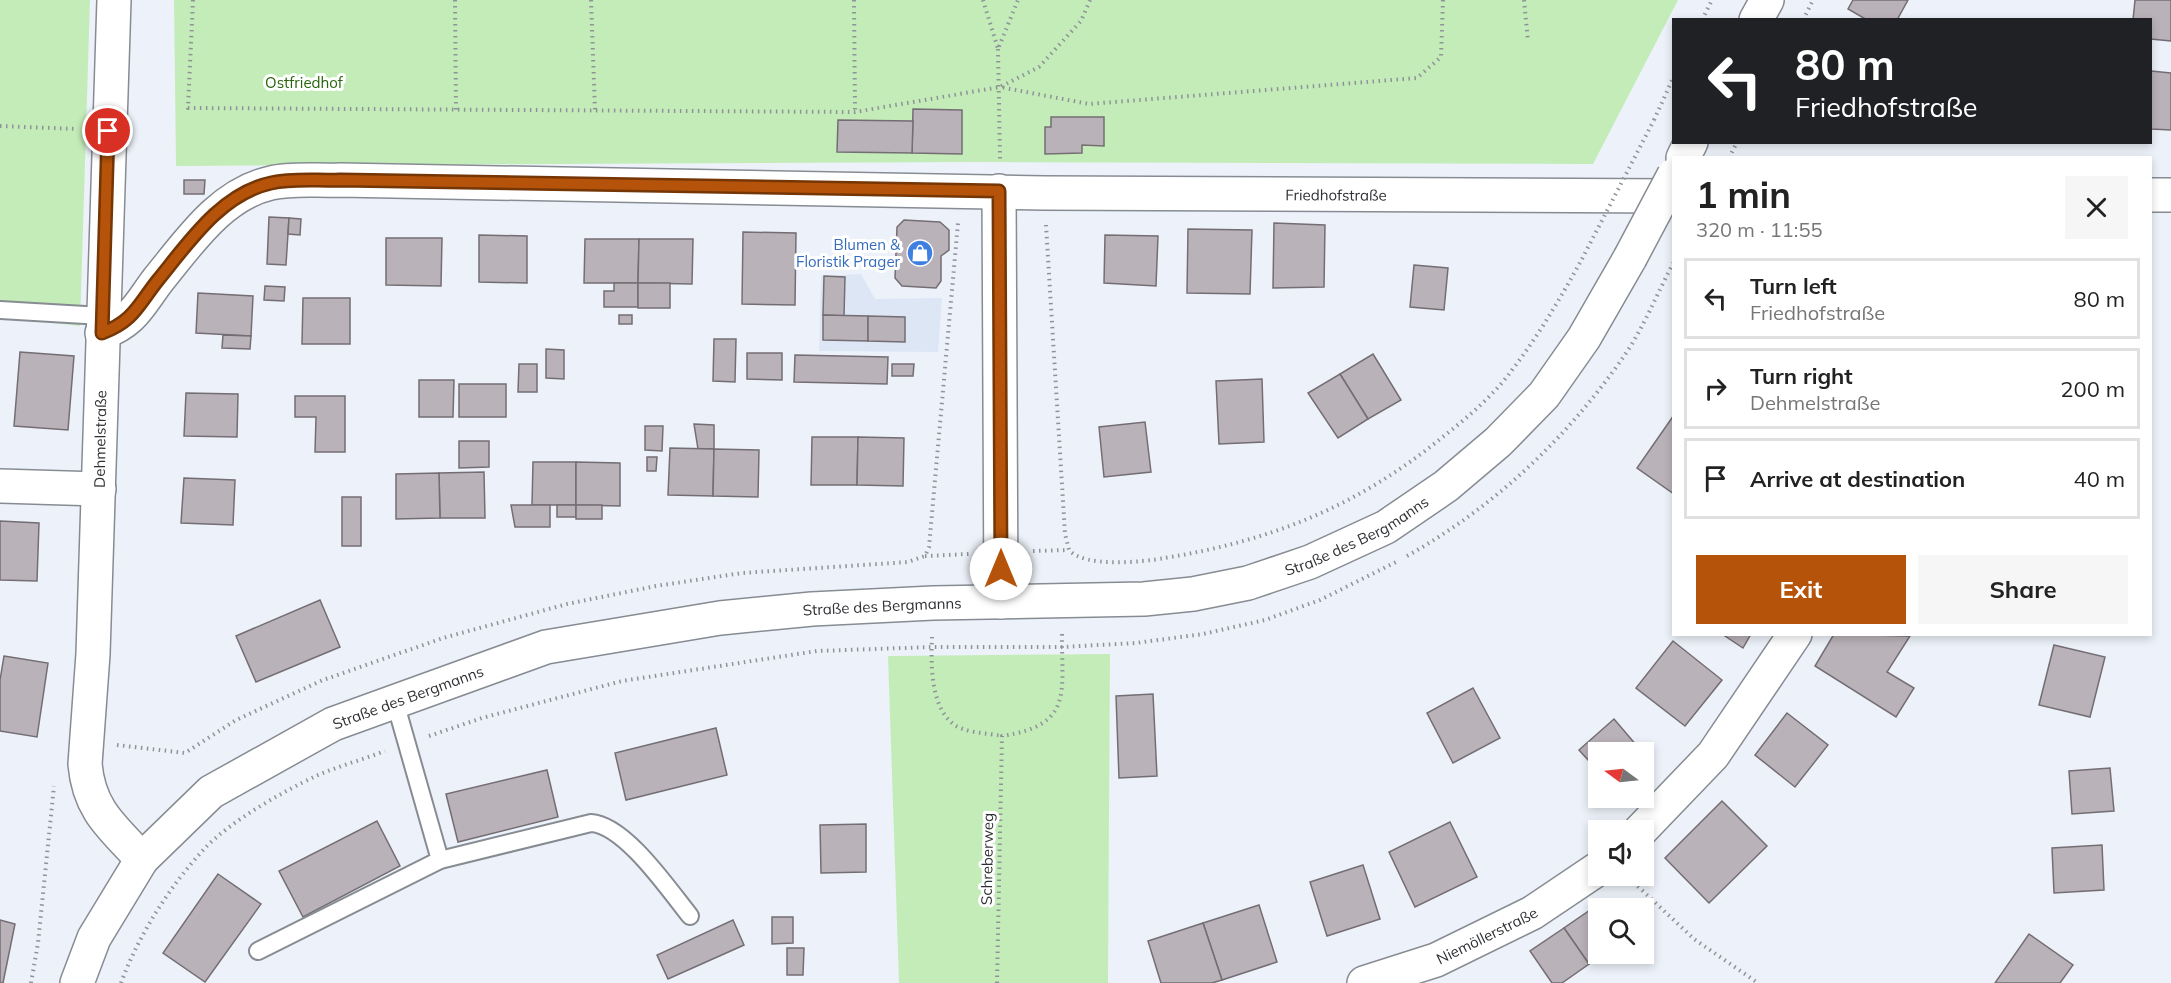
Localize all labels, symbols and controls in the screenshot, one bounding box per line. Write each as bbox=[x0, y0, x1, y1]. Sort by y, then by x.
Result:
text: 80 m bbox=[1795, 38, 1895, 91]
icon: left bbox=[1696, 42, 1774, 120]
park label: Ostfriedhof bbox=[265, 73, 344, 92]
text: Friedhofstraße bbox=[1795, 90, 1978, 124]
pin bbox=[82, 105, 133, 156]
icon: arrive bbox=[91, 114, 124, 147]
text: 1 min bbox=[1696, 172, 1791, 217]
button: close bbox=[2065, 176, 2128, 239]
street label: Friedhofstraße bbox=[1285, 185, 1387, 204]
text: 320 m · 11:55 bbox=[1696, 217, 1822, 242]
place label: Blumen & Floristik Prager bbox=[796, 235, 901, 271]
shop icon: Blumen & Floristik Prager bbox=[905, 238, 935, 268]
text: Turn left bbox=[1750, 272, 1837, 300]
icon: left bbox=[1699, 282, 1732, 315]
text: 80 m bbox=[2074, 285, 2125, 313]
text: Friedhofstraße bbox=[1750, 300, 1885, 325]
text: Turn right bbox=[1750, 362, 1853, 390]
icon: right bbox=[1699, 372, 1732, 405]
text: 200 m bbox=[2060, 375, 2125, 403]
street label: Dehmelstraße bbox=[90, 390, 110, 488]
text: Dehmelstraße bbox=[1750, 390, 1880, 415]
icon: arrive bbox=[1699, 462, 1732, 495]
text: Arrive at destination bbox=[1750, 465, 1965, 493]
text: 40 m bbox=[2074, 465, 2125, 493]
street label: Straße des Bergmanns bbox=[1282, 491, 1432, 579]
position arrow bbox=[969, 537, 1033, 601]
button: Exit bbox=[1696, 555, 1906, 624]
button: Share bbox=[1918, 555, 2128, 624]
street label: Straße des Bergmanns bbox=[802, 593, 962, 619]
street label: Straße des Bergmanns bbox=[330, 661, 486, 733]
north arrow bbox=[1588, 742, 1654, 808]
map controls bbox=[1588, 742, 1654, 964]
street label: Schreberweg bbox=[977, 813, 997, 905]
button: sound bbox=[1588, 820, 1654, 886]
button: search bbox=[1588, 898, 1654, 964]
street label: Niemöllerstraße bbox=[1433, 903, 1541, 968]

